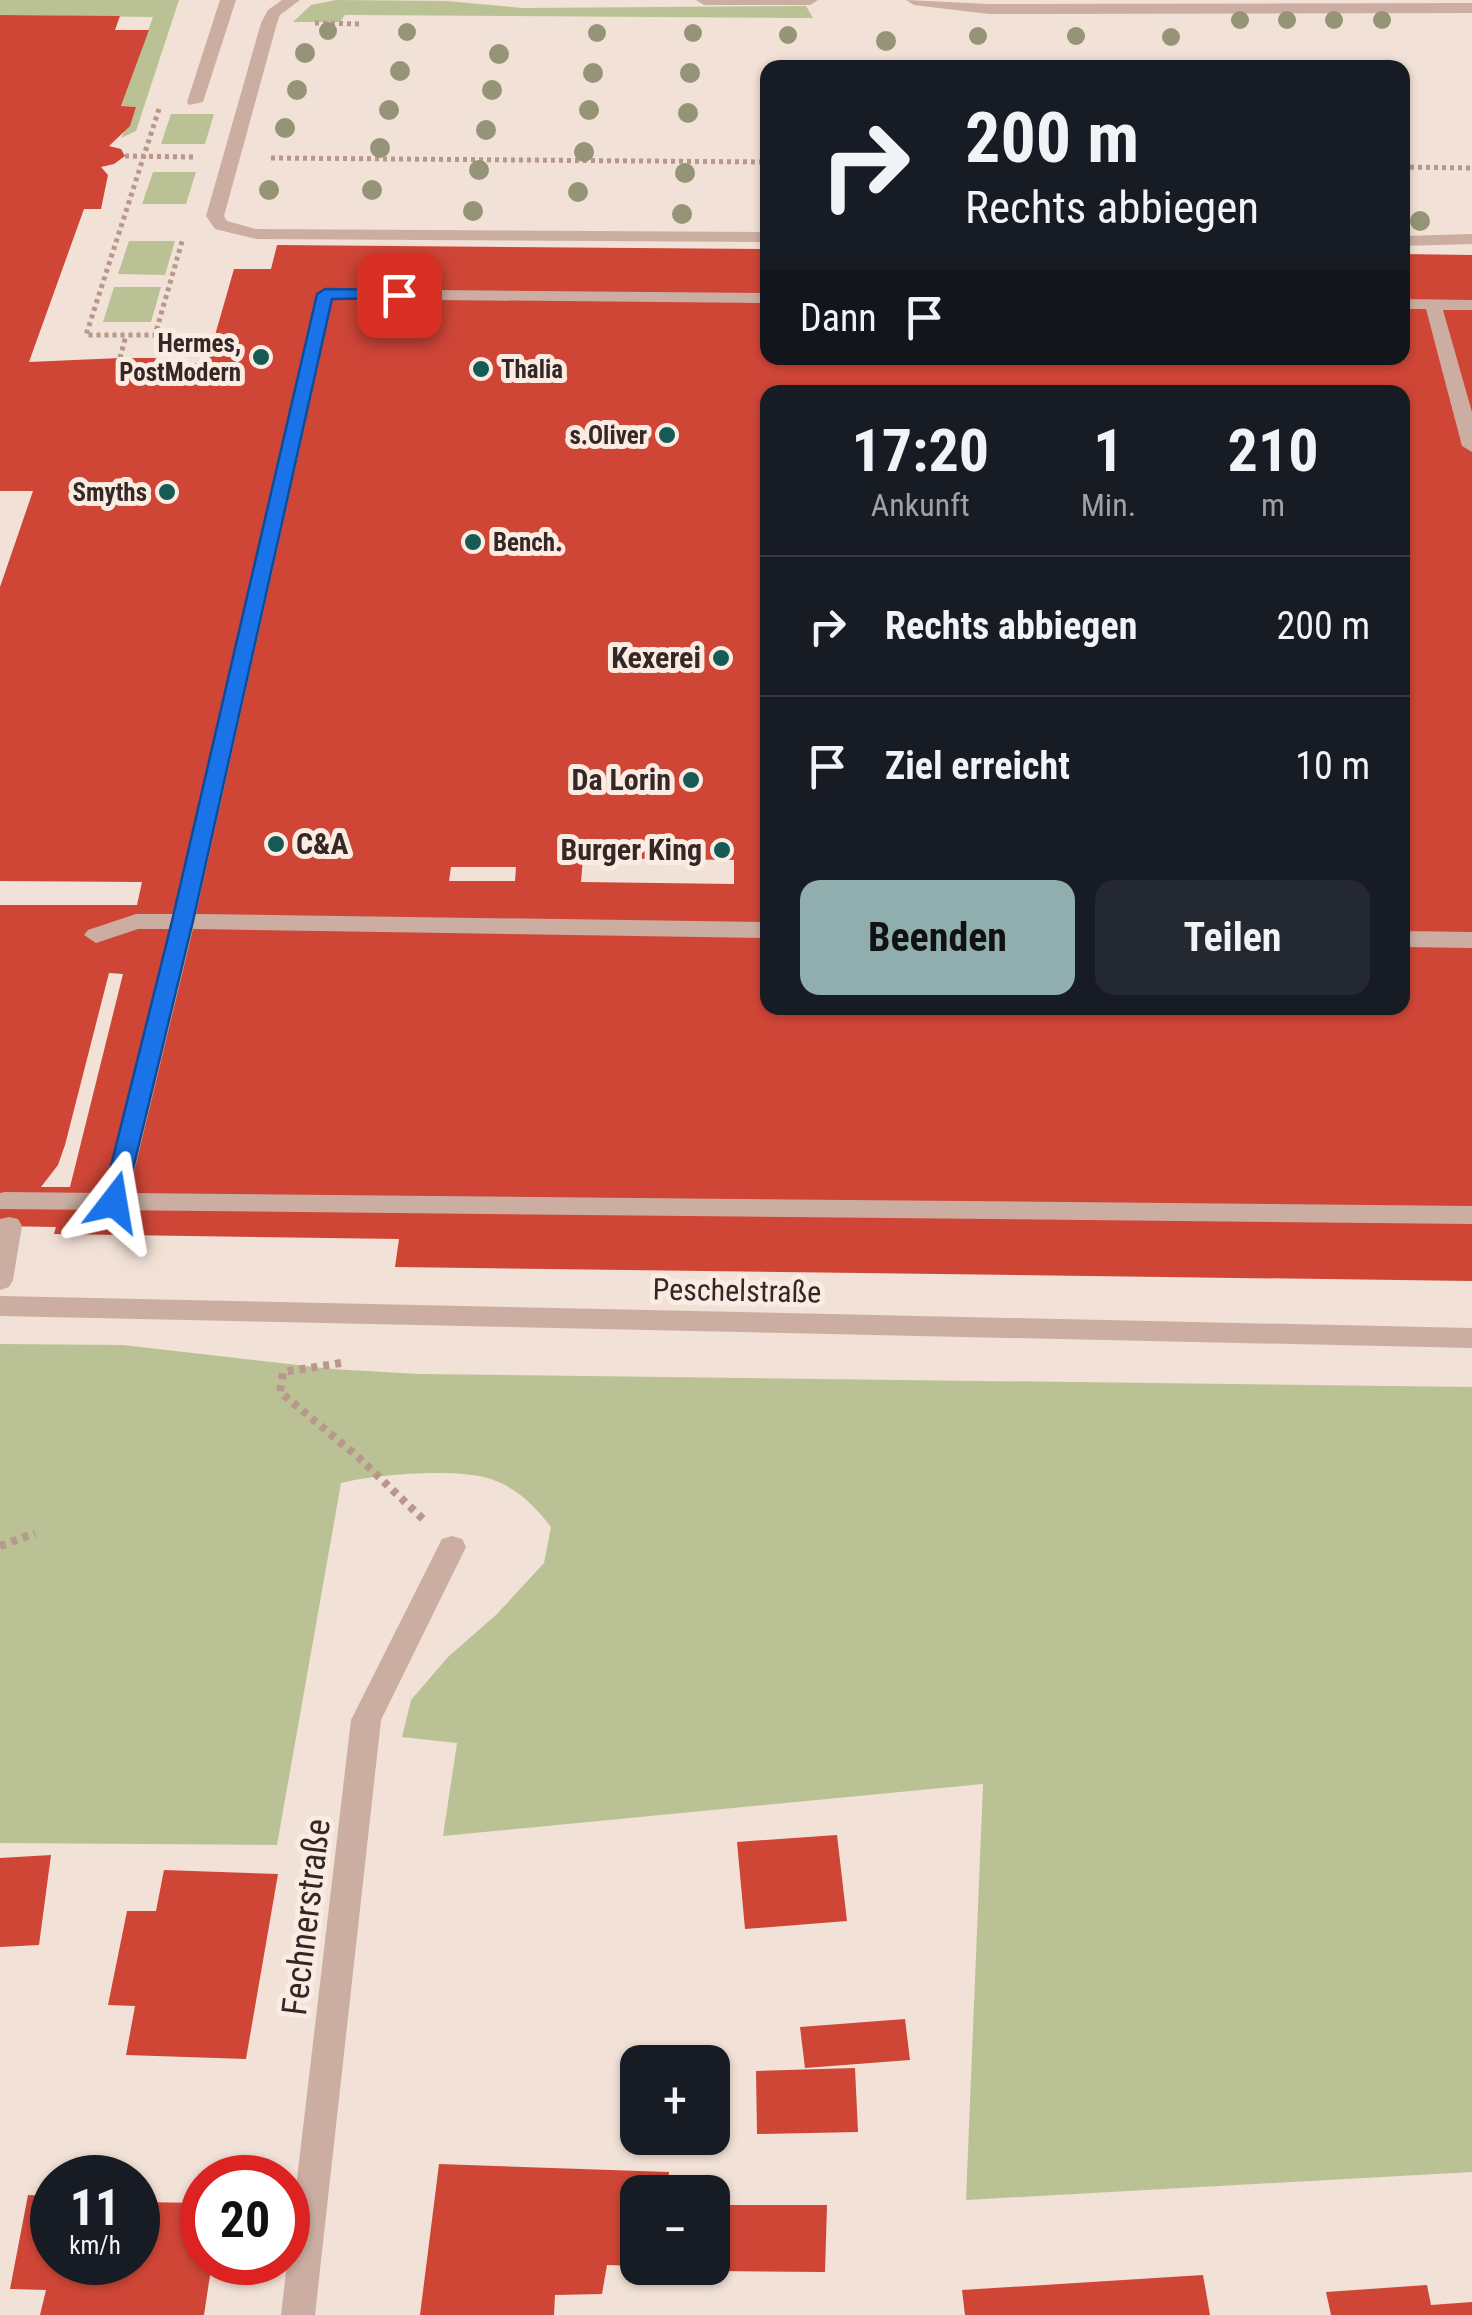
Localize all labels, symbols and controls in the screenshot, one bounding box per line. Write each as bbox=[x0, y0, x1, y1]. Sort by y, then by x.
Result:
text: 200 m bbox=[965, 97, 1139, 179]
icon: right bbox=[800, 100, 930, 230]
text: Rechts abbiegen bbox=[965, 181, 1259, 234]
pin bbox=[357, 253, 442, 338]
icon: arrive bbox=[372, 268, 427, 323]
icon: arrive bbox=[897, 290, 952, 345]
text: Dann bbox=[800, 296, 877, 340]
place label: Hermes, PostModern bbox=[119, 329, 241, 387]
marker: Hermes, PostModern bbox=[250, 346, 272, 368]
place label: Thalia bbox=[501, 355, 563, 384]
marker: Thalia bbox=[470, 358, 492, 380]
text: 17:20 bbox=[851, 415, 989, 486]
text: 1 bbox=[1093, 415, 1124, 486]
text: 210 bbox=[1228, 415, 1319, 486]
place label: s.Oliver bbox=[569, 421, 647, 450]
marker: s.Oliver bbox=[656, 424, 678, 446]
place label: Smyths bbox=[73, 478, 147, 507]
marker: Smyths bbox=[156, 481, 178, 503]
text: Ankunft bbox=[871, 486, 970, 524]
text: Min. bbox=[1081, 486, 1136, 524]
text: m bbox=[1261, 486, 1285, 524]
place label: Bench. bbox=[493, 528, 562, 557]
marker: Bench. bbox=[462, 531, 484, 553]
icon: right bbox=[800, 599, 855, 654]
text: Rechts abbiegen bbox=[885, 604, 1137, 648]
text: 200 m bbox=[1276, 604, 1370, 648]
place label: Kexerei bbox=[611, 640, 701, 675]
marker: Kexerei bbox=[710, 647, 732, 669]
icon: arrive bbox=[800, 739, 855, 794]
text: Ziel erreicht bbox=[885, 744, 1070, 788]
text: 10 m bbox=[1295, 744, 1370, 788]
place label: Da Lorin bbox=[571, 762, 671, 797]
marker: Da Lorin bbox=[680, 769, 702, 791]
place label: C&A bbox=[296, 826, 348, 861]
place label: Burger King bbox=[560, 832, 702, 867]
marker: C&A bbox=[265, 833, 287, 855]
marker: Burger King bbox=[711, 839, 733, 861]
button: Beenden bbox=[800, 880, 1075, 995]
button: Teilen bbox=[1095, 880, 1370, 995]
position arrow bbox=[62, 1150, 166, 1254]
street label: Peschelstraße bbox=[652, 1272, 822, 1309]
street label: Fechnerstraße bbox=[274, 1816, 339, 2018]
map controls bbox=[620, 2045, 730, 2285]
button: + bbox=[620, 2045, 730, 2155]
speed limit sign: 20 bbox=[180, 2155, 310, 2285]
button: − bbox=[620, 2175, 730, 2285]
text: 11 bbox=[70, 2179, 120, 2237]
text: km/h bbox=[69, 2231, 121, 2260]

